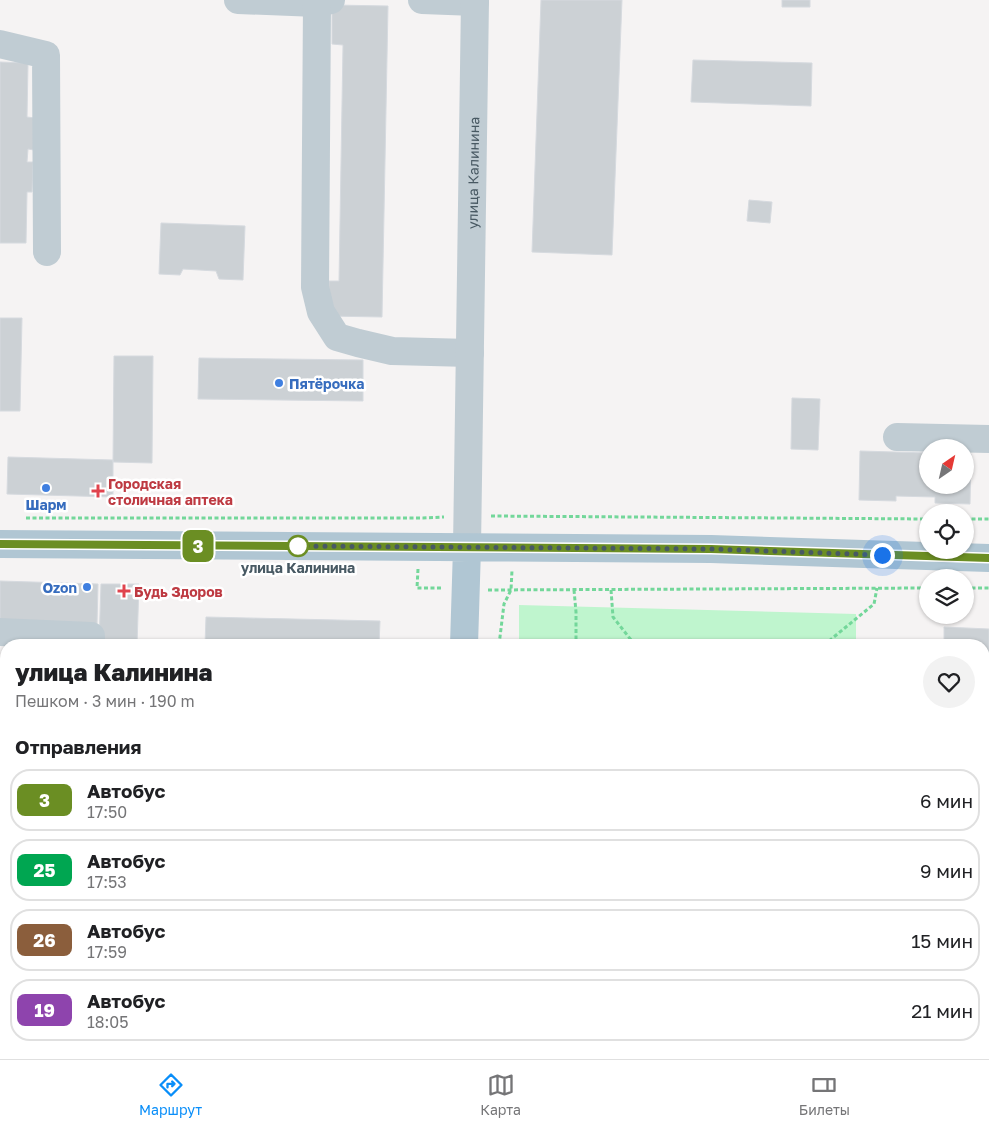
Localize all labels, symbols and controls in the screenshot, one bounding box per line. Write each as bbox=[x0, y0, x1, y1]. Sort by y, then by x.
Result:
street label: улица Калинина bbox=[463, 117, 482, 229]
place label: Пятёрочка bbox=[289, 375, 364, 392]
marker: Пятёрочка bbox=[273, 377, 285, 389]
north arrow bbox=[919, 439, 974, 494]
map controls bbox=[919, 439, 974, 624]
place label: Городская столичная аптека bbox=[108, 475, 233, 508]
marker: Шарм bbox=[40, 482, 52, 494]
marker: Городская столичная аптека bbox=[92, 485, 104, 497]
place label: Шарм bbox=[26, 496, 66, 513]
button: locate bbox=[919, 504, 974, 559]
line badge: 3 bbox=[182, 530, 214, 562]
text: 3 bbox=[193, 535, 203, 557]
marker: улица Калинина bbox=[287, 535, 309, 557]
your location bbox=[870, 543, 895, 568]
place label: улица Калинина bbox=[241, 559, 355, 576]
button: layers bbox=[919, 569, 974, 624]
place label: Ozon bbox=[42, 579, 77, 596]
marker: Ozon bbox=[81, 581, 93, 593]
place label: Будь Здоров bbox=[134, 583, 223, 600]
marker: Будь Здоров bbox=[118, 585, 130, 597]
button: heart bbox=[923, 656, 975, 708]
text: улица Калинина bbox=[15, 657, 213, 686]
text: Пешком · 3 мин · 190 m bbox=[15, 691, 195, 711]
text: Отправления bbox=[15, 735, 141, 758]
text: Автобус bbox=[87, 779, 165, 802]
text: 3 bbox=[39, 789, 50, 811]
text: 6 мин bbox=[920, 789, 973, 812]
text: 17:50 bbox=[87, 802, 127, 822]
text: Автобус bbox=[87, 849, 165, 872]
text: 25 bbox=[34, 859, 55, 881]
text: 9 мин bbox=[920, 859, 973, 882]
text: 17:53 bbox=[87, 872, 127, 892]
text: Автобус bbox=[87, 919, 165, 942]
text: 26 bbox=[33, 929, 56, 951]
text: 15 мин bbox=[911, 929, 973, 952]
text: 17:59 bbox=[87, 942, 127, 962]
text: Автобус bbox=[87, 989, 165, 1012]
text: 19 bbox=[34, 999, 55, 1021]
text: 21 мин bbox=[911, 999, 973, 1022]
text: 18:05 bbox=[87, 1012, 129, 1032]
tab: Маршрут bbox=[139, 1071, 202, 1118]
tab: Карта bbox=[480, 1071, 521, 1118]
tab: Билеты bbox=[799, 1071, 850, 1118]

